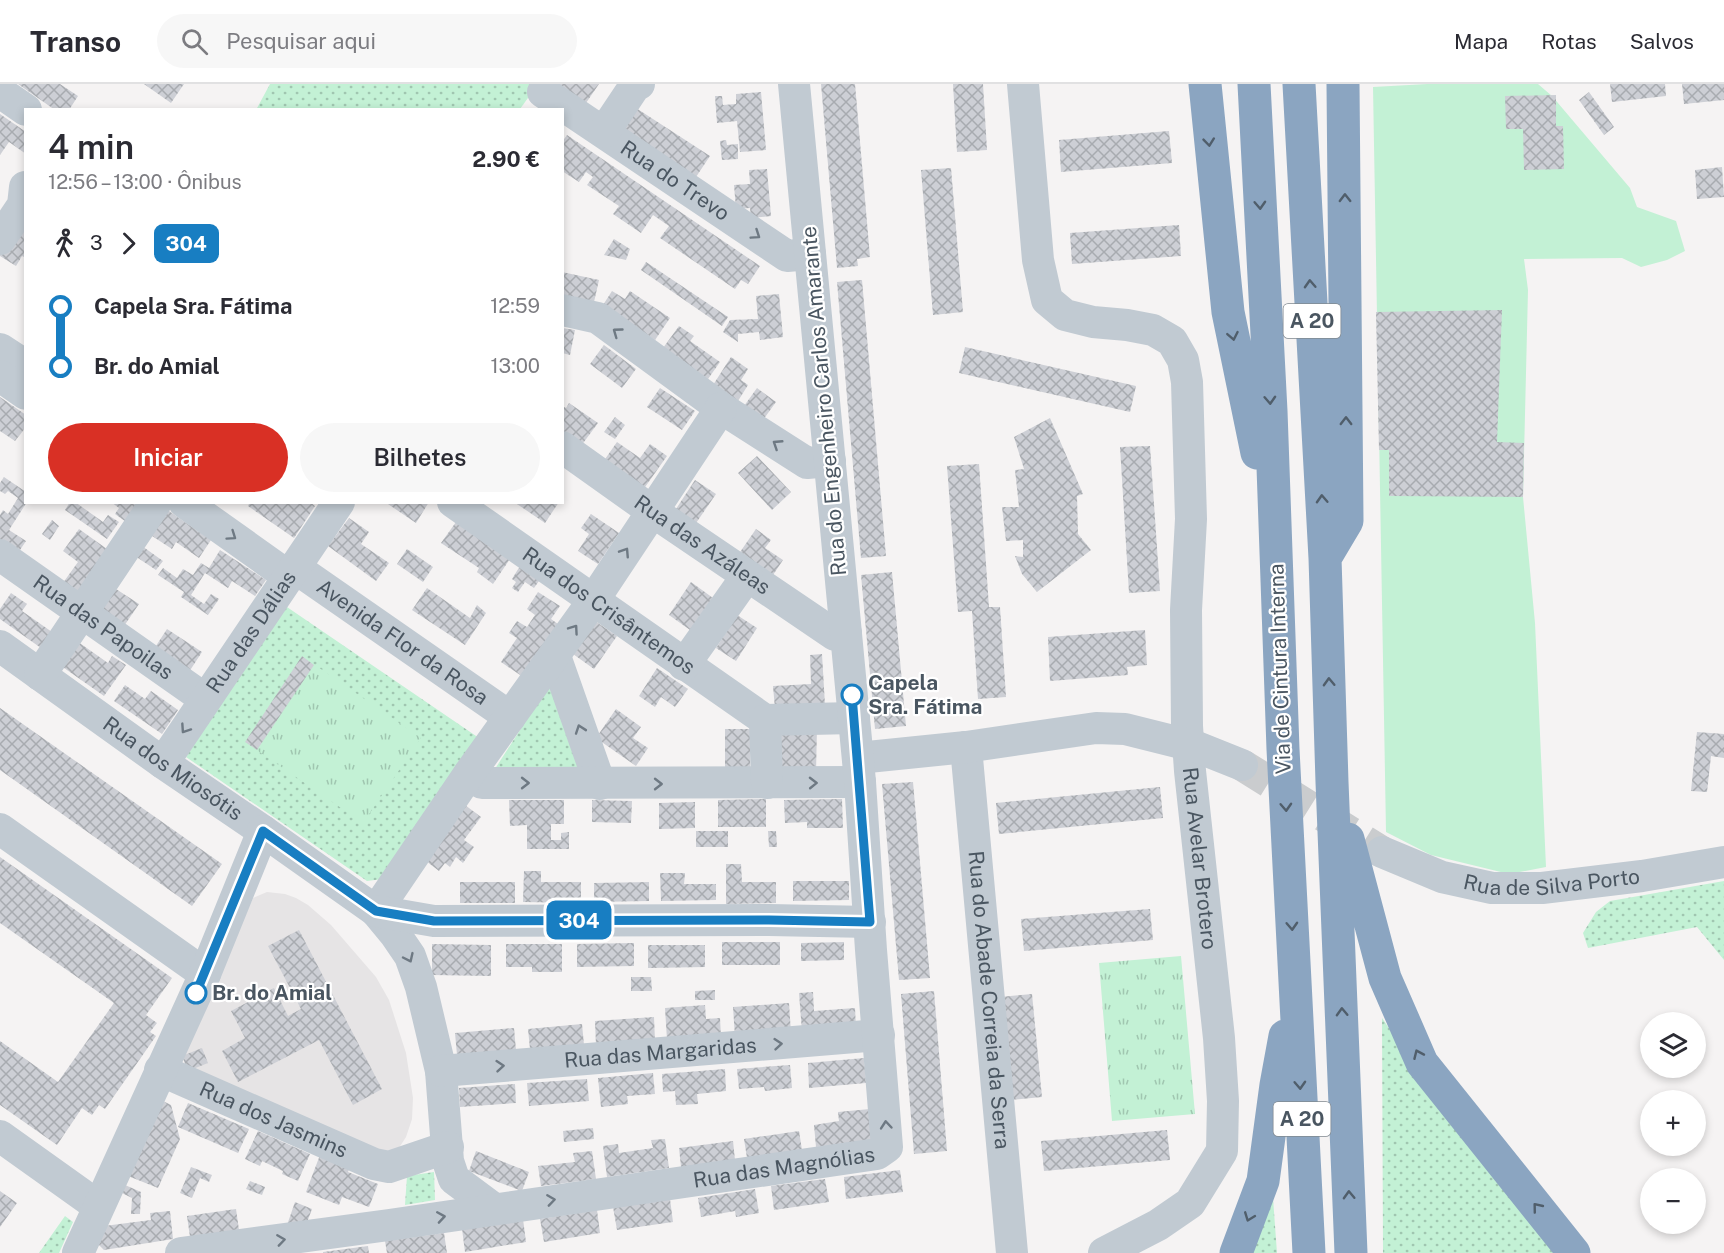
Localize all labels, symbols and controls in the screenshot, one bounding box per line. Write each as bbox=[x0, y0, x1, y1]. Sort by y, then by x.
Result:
search box bbox=[157, 14, 577, 68]
text: Transo bbox=[30, 25, 121, 58]
icon: search bbox=[178, 25, 211, 58]
text: Pesquisar aqui bbox=[226, 28, 376, 54]
text: Mapa bbox=[1454, 29, 1508, 54]
text: Rotas bbox=[1541, 29, 1597, 54]
text: Salvos bbox=[1630, 29, 1694, 54]
text: 4 min bbox=[48, 128, 134, 166]
street label: Rua do Trevo bbox=[616, 135, 734, 226]
one-way arrow bbox=[1203, 138, 1215, 147]
text: 2.90 € bbox=[472, 146, 540, 172]
text: 12:56 – 13:00 · Ônibus bbox=[48, 170, 242, 194]
one-way arrow bbox=[1338, 194, 1351, 203]
one-way arrow bbox=[1254, 201, 1267, 210]
street label: Rua do Engenheiro Carlos Amarante bbox=[796, 225, 851, 577]
icon: walk bbox=[48, 227, 81, 260]
icon: forward bbox=[112, 227, 145, 260]
one-way arrow bbox=[749, 228, 760, 239]
text: 3 bbox=[90, 231, 103, 255]
text: 304 bbox=[166, 231, 207, 256]
one-way arrow bbox=[1304, 279, 1317, 288]
text: Capela Sra. Fátima bbox=[94, 293, 292, 319]
text: 12:59 bbox=[490, 294, 540, 318]
road number: A 20 bbox=[1284, 304, 1340, 338]
one-way arrow bbox=[613, 328, 624, 339]
one-way arrow bbox=[1226, 331, 1239, 341]
text: Br. do Amial bbox=[94, 353, 220, 379]
text: 13:00 bbox=[490, 354, 540, 378]
one-way arrow bbox=[1263, 396, 1276, 405]
one-way arrow bbox=[1340, 417, 1352, 426]
button: Iniciar bbox=[48, 423, 288, 492]
button: Bilhetes bbox=[300, 423, 540, 492]
one-way arrow bbox=[773, 440, 784, 451]
street label: Rua das Azáleas bbox=[630, 489, 775, 600]
one-way arrow bbox=[1316, 495, 1329, 504]
one-way arrow bbox=[225, 529, 236, 540]
street label: Rua dos Crisântemos bbox=[518, 541, 700, 679]
one-way arrow bbox=[618, 548, 629, 559]
street label: Via de Cintura Interna bbox=[1263, 563, 1296, 775]
street label: Rua das Dálias bbox=[201, 566, 301, 698]
street label: Rua das Papoilas bbox=[29, 569, 178, 685]
street label: Avenida Flor da Rosa bbox=[312, 574, 493, 710]
one-way arrow bbox=[567, 624, 578, 635]
place label: Capela Sra. Fátima bbox=[868, 670, 982, 719]
one-way arrow bbox=[1322, 678, 1335, 687]
marker: Capela Sra. Fátima bbox=[841, 684, 863, 706]
street label: Rua dos Miosótis bbox=[98, 711, 248, 826]
one-way arrow bbox=[181, 722, 192, 733]
one-way arrow bbox=[575, 724, 588, 734]
street label: Rua Avelar Brotero bbox=[1178, 766, 1222, 951]
one-way arrow bbox=[520, 777, 529, 789]
one-way arrow bbox=[809, 777, 818, 789]
one-way arrow bbox=[654, 778, 663, 790]
one-way arrow bbox=[1280, 802, 1293, 811]
street label: Rua do Abade Correia da Serra bbox=[963, 850, 1016, 1150]
street label: Rua de Silva Porto bbox=[1461, 863, 1641, 901]
line badge: 304 bbox=[544, 900, 614, 940]
text: 304 bbox=[558, 908, 600, 933]
one-way arrow bbox=[1285, 922, 1298, 931]
one-way arrow bbox=[402, 952, 414, 963]
place label: Br. do Amial bbox=[212, 980, 332, 1005]
marker: Br. do Amial bbox=[185, 982, 207, 1004]
one-way arrow bbox=[1335, 1007, 1348, 1016]
map controls bbox=[1640, 1012, 1706, 1234]
button: layers bbox=[1640, 1012, 1706, 1078]
street label: Rua das Margaridas bbox=[563, 1032, 757, 1073]
one-way arrow bbox=[773, 1038, 782, 1051]
one-way arrow bbox=[1413, 1049, 1425, 1060]
one-way arrow bbox=[495, 1060, 504, 1073]
street label: Rua dos Jasmins bbox=[196, 1076, 352, 1163]
one-way arrow bbox=[1293, 1080, 1306, 1089]
button: + bbox=[1640, 1090, 1706, 1156]
road number: A 20 bbox=[1274, 1102, 1330, 1136]
one-way arrow bbox=[880, 1120, 893, 1129]
street label: Rua das Magnólias bbox=[691, 1141, 876, 1193]
button: − bbox=[1640, 1168, 1706, 1234]
one-way arrow bbox=[1342, 1190, 1355, 1199]
one-way arrow bbox=[547, 1195, 556, 1207]
one-way arrow bbox=[1534, 1203, 1545, 1214]
one-way arrow bbox=[437, 1211, 446, 1223]
one-way arrow bbox=[1244, 1211, 1257, 1222]
one-way arrow bbox=[276, 1234, 286, 1246]

